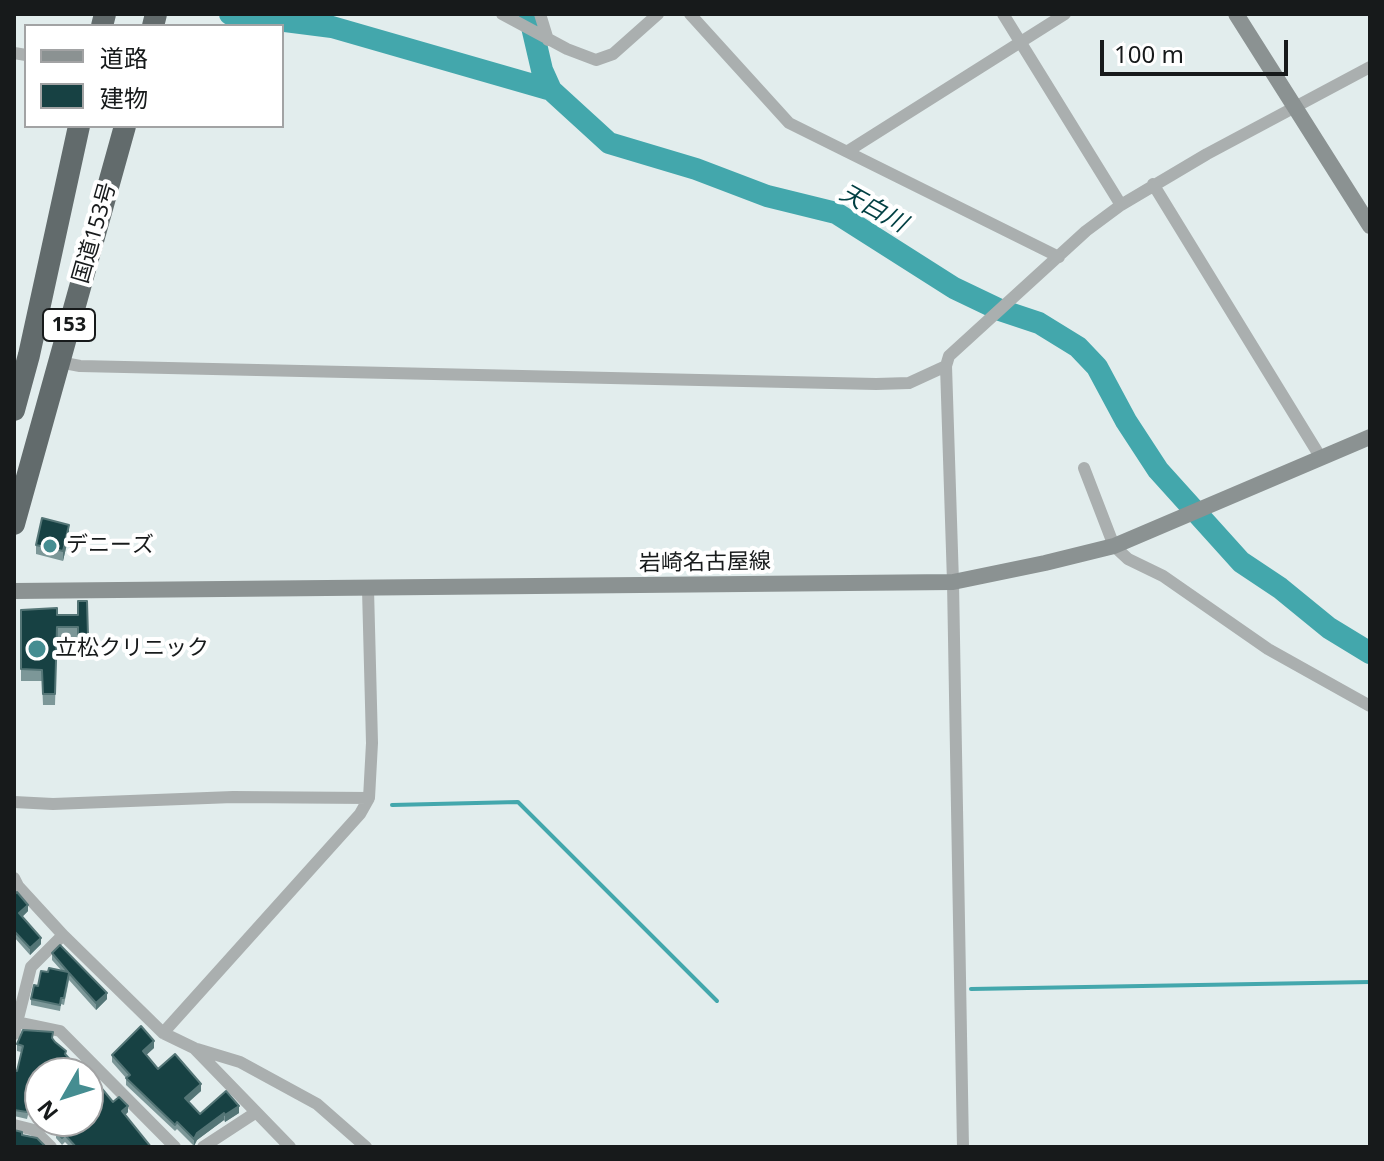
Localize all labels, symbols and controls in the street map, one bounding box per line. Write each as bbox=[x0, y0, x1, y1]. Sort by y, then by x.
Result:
legend bbox=[24, 24, 284, 128]
scale bar bbox=[1104, 24, 1292, 74]
text: 100 m bbox=[1114, 37, 1184, 70]
text: 道路 bbox=[100, 41, 148, 74]
text: 建物 bbox=[100, 81, 148, 114]
street label: 国道153号 bbox=[68, 179, 122, 287]
water label: 天白川 bbox=[835, 179, 911, 239]
road number: 153 bbox=[43, 309, 95, 341]
place label: デニーズ bbox=[66, 533, 154, 559]
marker: デニーズ bbox=[41, 537, 59, 555]
street label: 岩崎名古屋線 bbox=[639, 549, 771, 577]
place label: 立松クリニック bbox=[55, 636, 209, 662]
marker: 立松クリニック bbox=[26, 638, 48, 660]
north arrow bbox=[24, 1057, 104, 1137]
text: N bbox=[30, 1094, 64, 1127]

